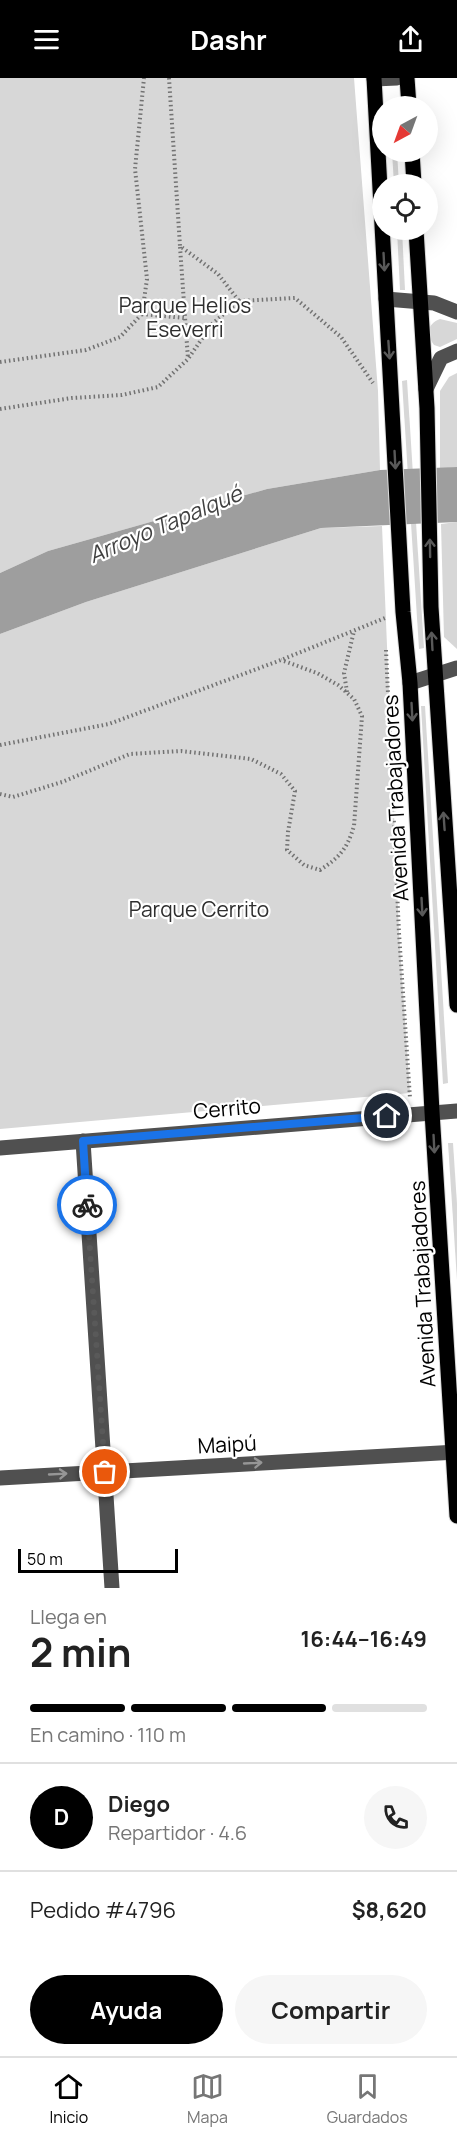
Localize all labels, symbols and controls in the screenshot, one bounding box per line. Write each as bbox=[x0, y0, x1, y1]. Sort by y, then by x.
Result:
text: Dashr bbox=[190, 21, 267, 58]
icon: menu bbox=[30, 23, 63, 56]
icon: share bbox=[394, 23, 427, 56]
north arrow bbox=[372, 96, 438, 162]
map controls bbox=[372, 96, 438, 240]
button: locate bbox=[372, 174, 438, 240]
one-way arrow bbox=[379, 252, 390, 272]
park label: Parque Helios Eseverri bbox=[119, 291, 251, 343]
one-way arrow bbox=[384, 340, 395, 360]
one-way arrow bbox=[390, 449, 401, 469]
water label: Arroyo Tapalqué bbox=[84, 478, 247, 570]
one-way arrow bbox=[424, 539, 435, 559]
one-way arrow bbox=[427, 631, 438, 651]
street label: Avenida Trabajadores bbox=[376, 694, 414, 902]
one-way arrow bbox=[406, 702, 417, 722]
one-way arrow bbox=[439, 812, 450, 832]
park label: Parque Cerrito bbox=[129, 895, 269, 923]
one-way arrow bbox=[416, 896, 427, 916]
pin bbox=[361, 1090, 412, 1141]
street label: Cerrito bbox=[192, 1091, 262, 1125]
icon: home bbox=[370, 1099, 403, 1132]
one-way arrow bbox=[429, 1133, 440, 1153]
courier bbox=[57, 1175, 117, 1235]
street label: Avenida Trabajadores bbox=[403, 1180, 441, 1388]
icon: bike bbox=[71, 1189, 104, 1222]
street label: Maipú bbox=[197, 1428, 257, 1460]
pin bbox=[79, 1446, 130, 1497]
icon: bag bbox=[88, 1455, 121, 1488]
one-way arrow bbox=[243, 1458, 263, 1469]
one-way arrow bbox=[48, 1469, 68, 1480]
scale bar bbox=[18, 1546, 178, 1574]
text: 50 m bbox=[27, 1548, 63, 1570]
text: Llega en bbox=[30, 1603, 107, 1630]
text: 16:44–16:49 bbox=[301, 1624, 427, 1654]
text: 2 min bbox=[30, 1625, 131, 1679]
text: En camino · 110 m bbox=[30, 1721, 186, 1748]
button: phone bbox=[364, 1786, 427, 1849]
text: Diego bbox=[108, 1789, 170, 1819]
text: D bbox=[54, 1802, 69, 1832]
text: Repartidor · 4.6 bbox=[108, 1819, 247, 1846]
text: Pedido #4796 bbox=[30, 1895, 176, 1925]
text: $8,620 bbox=[352, 1895, 427, 1925]
button: Ayuda bbox=[30, 1975, 223, 2044]
button: Compartir bbox=[235, 1975, 427, 2044]
tab: Inicio bbox=[49, 2070, 88, 2128]
tab: Mapa bbox=[187, 2070, 228, 2128]
tab: Guardados bbox=[327, 2070, 408, 2128]

